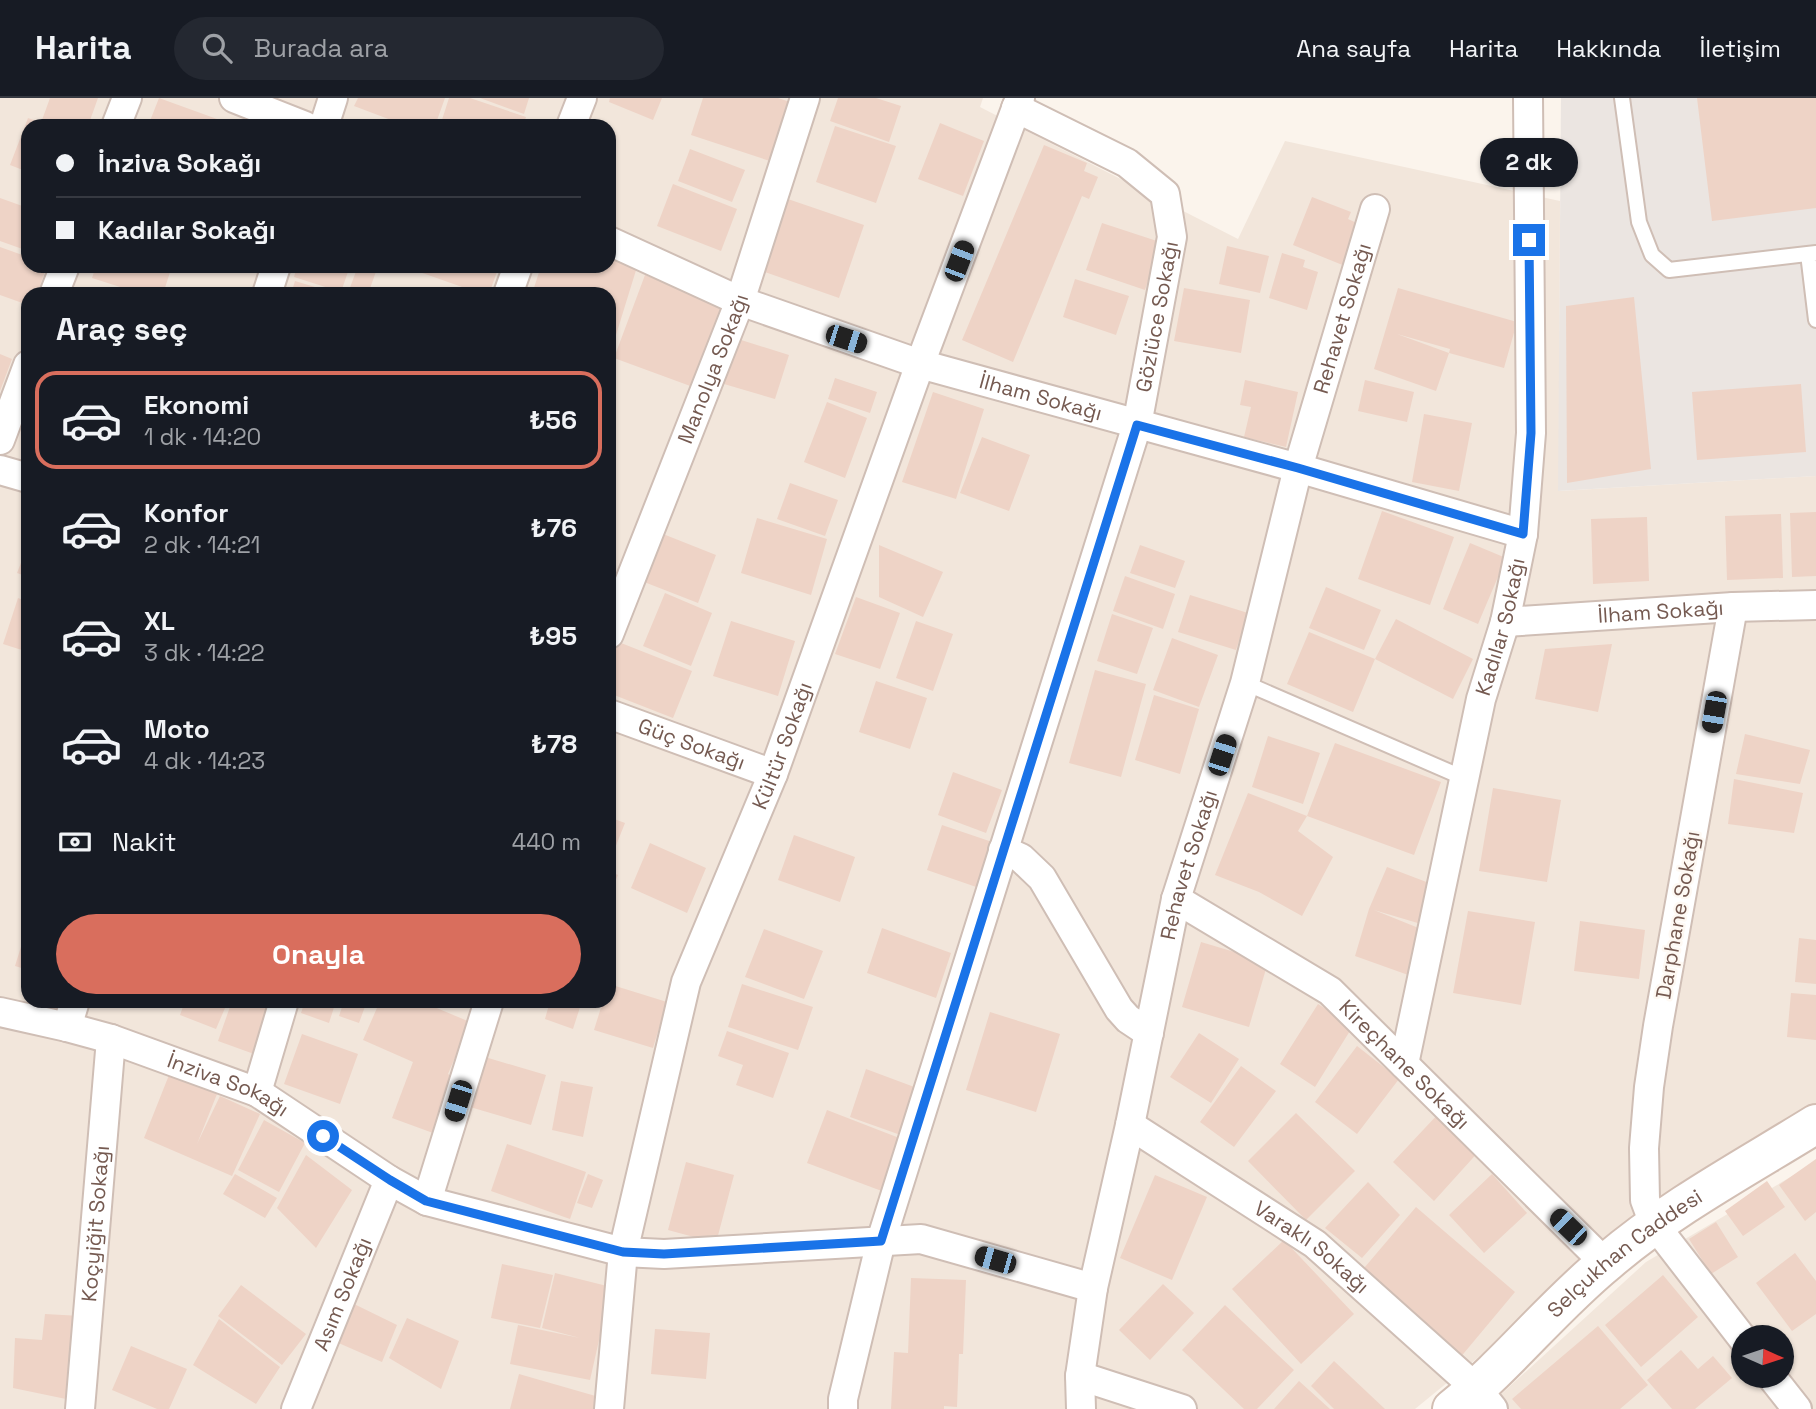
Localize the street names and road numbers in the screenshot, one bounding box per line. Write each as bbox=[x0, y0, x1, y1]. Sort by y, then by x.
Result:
street label: Gözlüce Sokağı bbox=[1129, 239, 1184, 394]
street label: Rehavet Sokağı bbox=[1307, 240, 1377, 397]
street label: Manolya Sokağı bbox=[671, 290, 754, 448]
street label: İlham Sokağı bbox=[977, 367, 1105, 426]
street label: Kadılar Sokağı bbox=[1469, 556, 1531, 699]
street label: İlham Sokağı bbox=[1597, 594, 1724, 629]
street label: Kültür Sokağı bbox=[746, 678, 818, 813]
street label: Güç Sokağı bbox=[635, 712, 749, 776]
street label: Rehavet Sokağı bbox=[1154, 786, 1223, 942]
street label: Darphane Sokağı bbox=[1649, 829, 1706, 1001]
street label: Kireçhane Sokağı bbox=[1334, 994, 1476, 1135]
street label: İnziva Sokağı bbox=[164, 1047, 294, 1122]
street label: Koçyiğit Sokağı bbox=[75, 1144, 115, 1303]
street label: Selçukhan Caddesi bbox=[1541, 1183, 1707, 1323]
street label: Varaklı Sokağı bbox=[1249, 1194, 1375, 1299]
street label: Asım Sokağı bbox=[307, 1233, 377, 1355]

